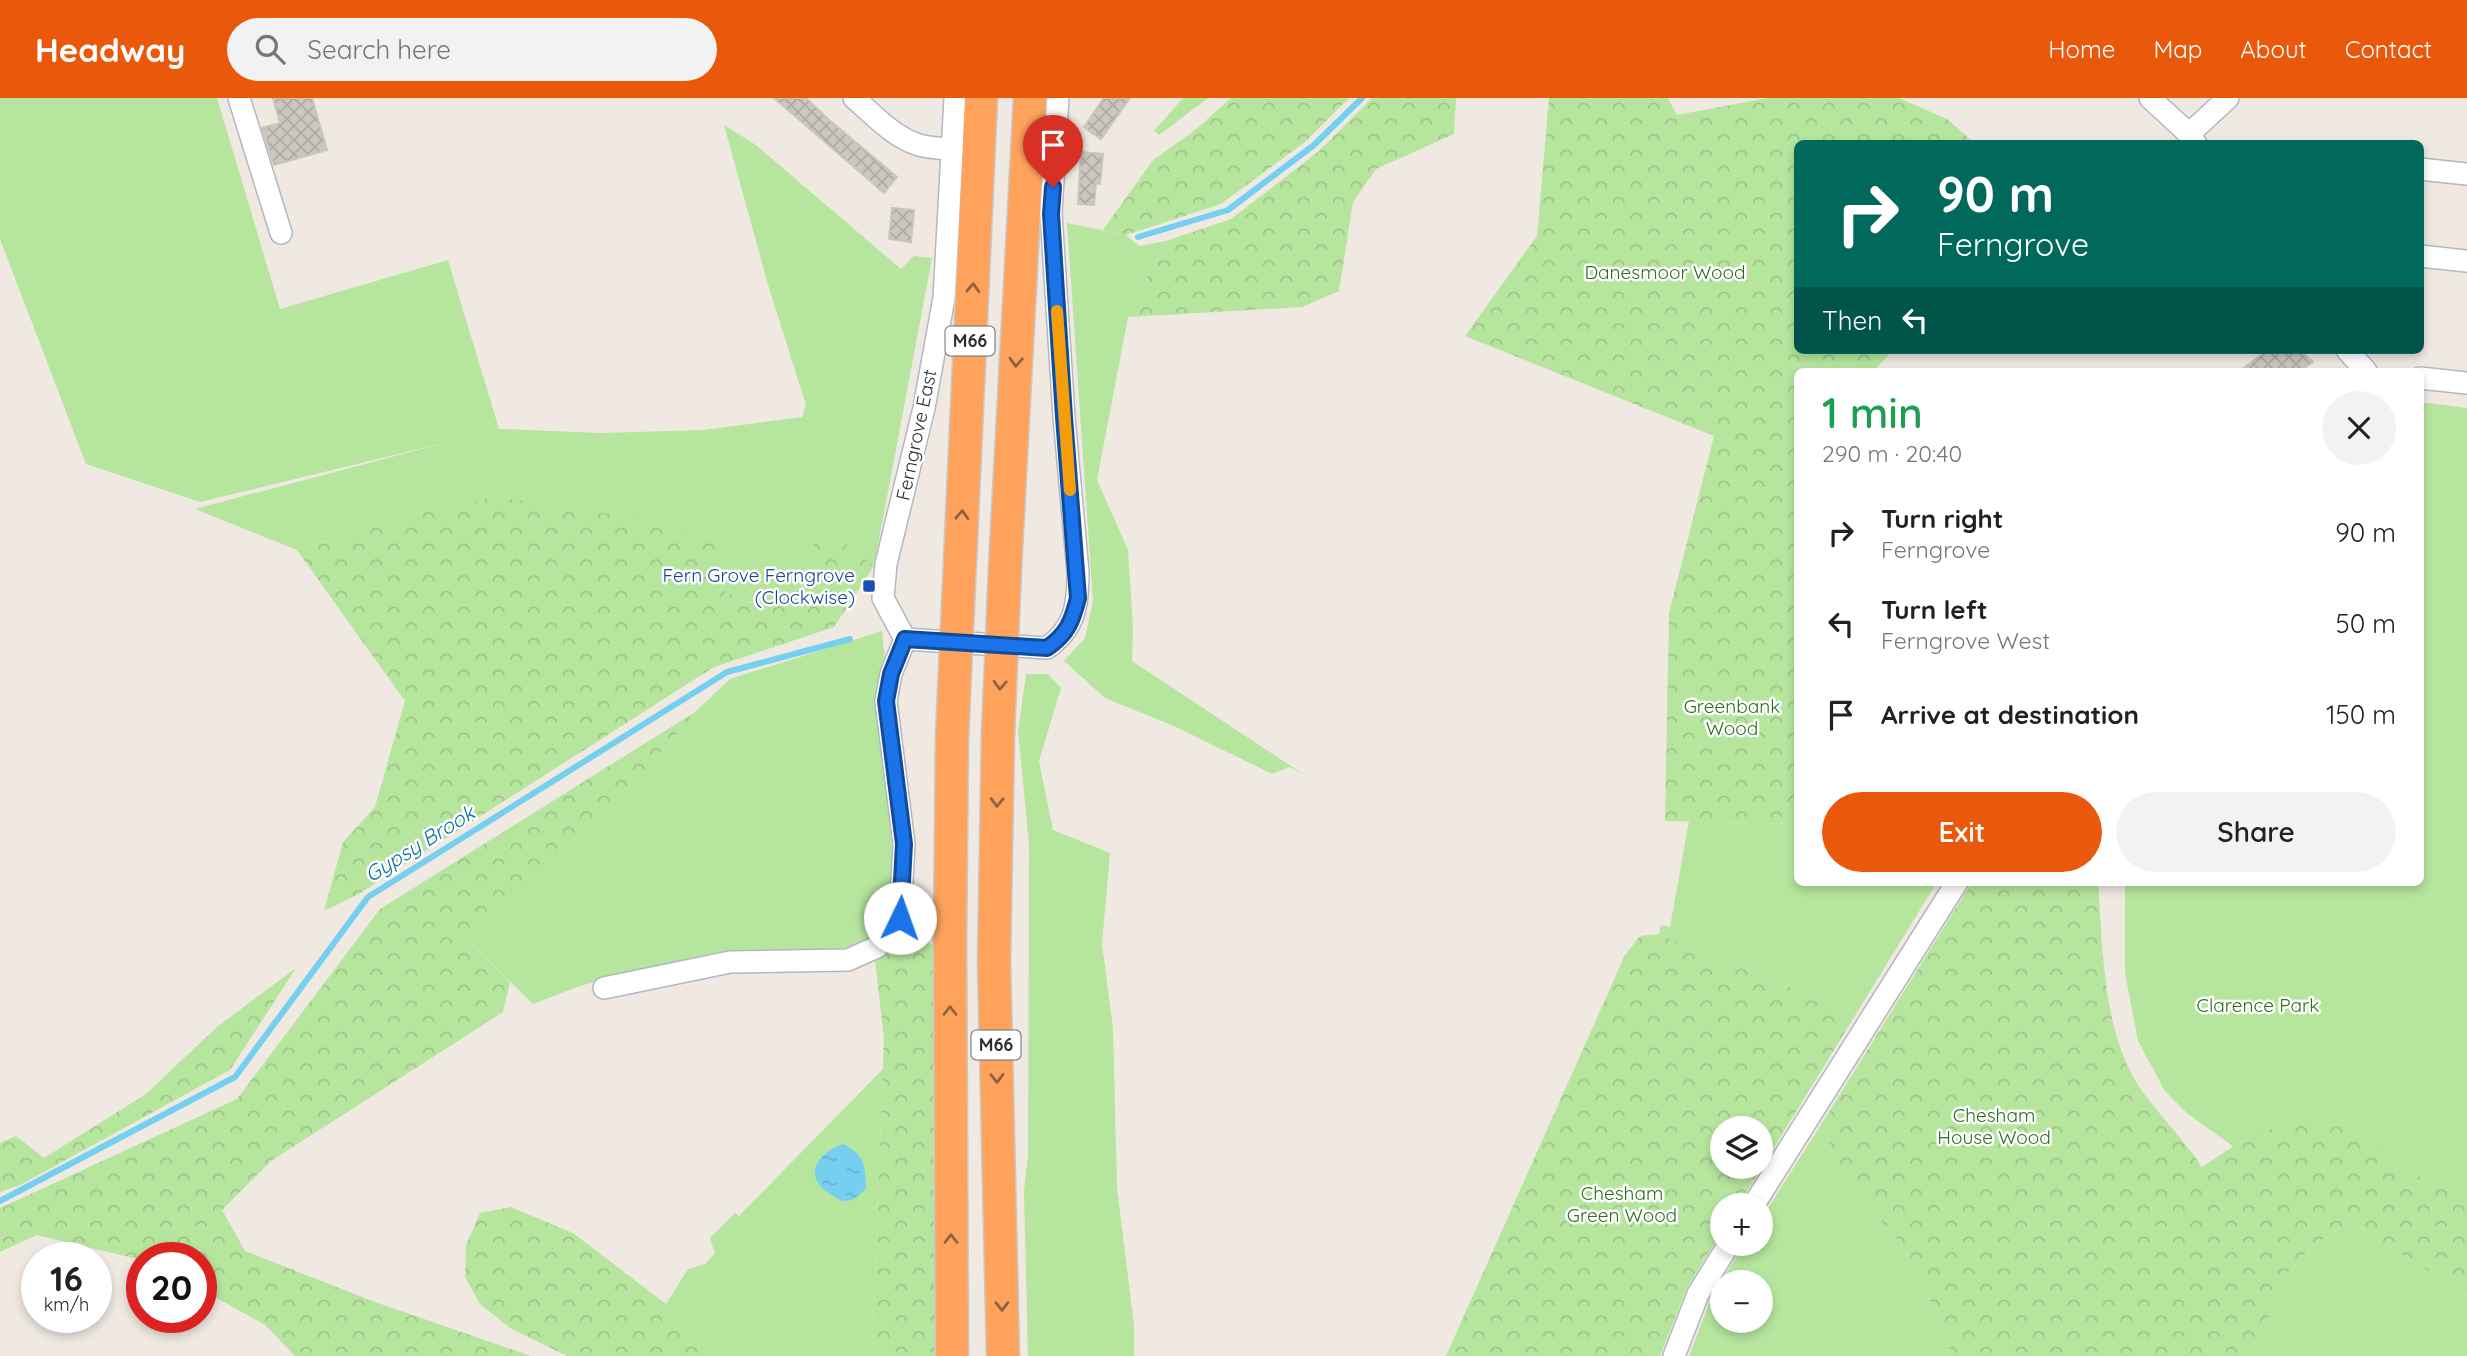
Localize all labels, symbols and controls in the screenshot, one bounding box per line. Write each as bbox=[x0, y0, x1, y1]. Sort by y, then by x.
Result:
search box bbox=[227, 18, 717, 81]
text: Headway bbox=[35, 29, 185, 70]
icon: search bbox=[251, 30, 289, 68]
text: Search here bbox=[307, 33, 451, 66]
text: Home bbox=[2048, 34, 2115, 64]
text: Map bbox=[2153, 34, 2202, 64]
text: About bbox=[2240, 34, 2307, 64]
text: Contact bbox=[2345, 34, 2432, 64]
pin bbox=[1023, 115, 1083, 187]
icon: arrive bbox=[1034, 126, 1072, 164]
text: 90 m bbox=[1937, 163, 2054, 224]
icon: right bbox=[1822, 168, 1913, 259]
text: Ferngrove bbox=[1937, 224, 2089, 264]
park label: Danesmoor Wood bbox=[1584, 260, 1746, 284]
one-way arrow bbox=[965, 282, 980, 293]
icon: left bbox=[1896, 301, 1934, 339]
text: Then bbox=[1822, 304, 1882, 337]
road number: M66 bbox=[946, 327, 995, 356]
one-way arrow bbox=[1009, 357, 1024, 368]
street label: Ferngrove East bbox=[890, 367, 942, 503]
text: 1 min bbox=[1822, 386, 1923, 439]
button: close bbox=[2322, 391, 2396, 465]
text: 290 m · 20:40 bbox=[1822, 439, 1962, 468]
text: Turn right bbox=[1881, 502, 2003, 535]
one-way arrow bbox=[955, 510, 970, 521]
icon: right bbox=[1822, 514, 1860, 552]
text: 90 m bbox=[2335, 516, 2396, 549]
text: Ferngrove bbox=[1881, 535, 1990, 564]
place label: Fern Grove Ferngrove (Clockwise) bbox=[663, 563, 855, 609]
marker: Fern Grove Ferngrove (Clockwise) bbox=[861, 578, 877, 594]
text: Turn left bbox=[1881, 593, 1988, 626]
icon: left bbox=[1822, 605, 1860, 643]
text: 50 m bbox=[2336, 607, 2396, 640]
text: Ferngrove West bbox=[1881, 626, 2050, 655]
one-way arrow bbox=[992, 680, 1007, 691]
park label: Greenbank Wood bbox=[1684, 694, 1780, 740]
icon: arrive bbox=[1822, 696, 1860, 734]
text: Arrive at destination bbox=[1881, 698, 2139, 731]
text: 150 m bbox=[2326, 698, 2396, 731]
button: Exit bbox=[1822, 792, 2102, 872]
button: Share bbox=[2116, 792, 2396, 872]
one-way arrow bbox=[989, 797, 1004, 808]
water label: Gypsy Brook bbox=[360, 798, 481, 887]
position arrow bbox=[863, 881, 937, 955]
park label: Clarence Park bbox=[2197, 993, 2319, 1017]
one-way arrow bbox=[942, 1006, 958, 1016]
road number: M66 bbox=[972, 1030, 1020, 1060]
one-way arrow bbox=[989, 1074, 1005, 1084]
park label: Chesham House Wood bbox=[1937, 1103, 2051, 1149]
map controls bbox=[1710, 1116, 1773, 1333]
button: layers bbox=[1710, 1116, 1773, 1179]
park label: Chesham Green Wood bbox=[1567, 1181, 1677, 1227]
button: + bbox=[1710, 1193, 1773, 1256]
one-way arrow bbox=[943, 1233, 959, 1244]
speed limit sign: 20 bbox=[126, 1242, 217, 1333]
text: 16 bbox=[50, 1256, 83, 1300]
button: − bbox=[1710, 1270, 1773, 1333]
text: km/h bbox=[44, 1293, 89, 1316]
one-way arrow bbox=[994, 1301, 1010, 1312]

